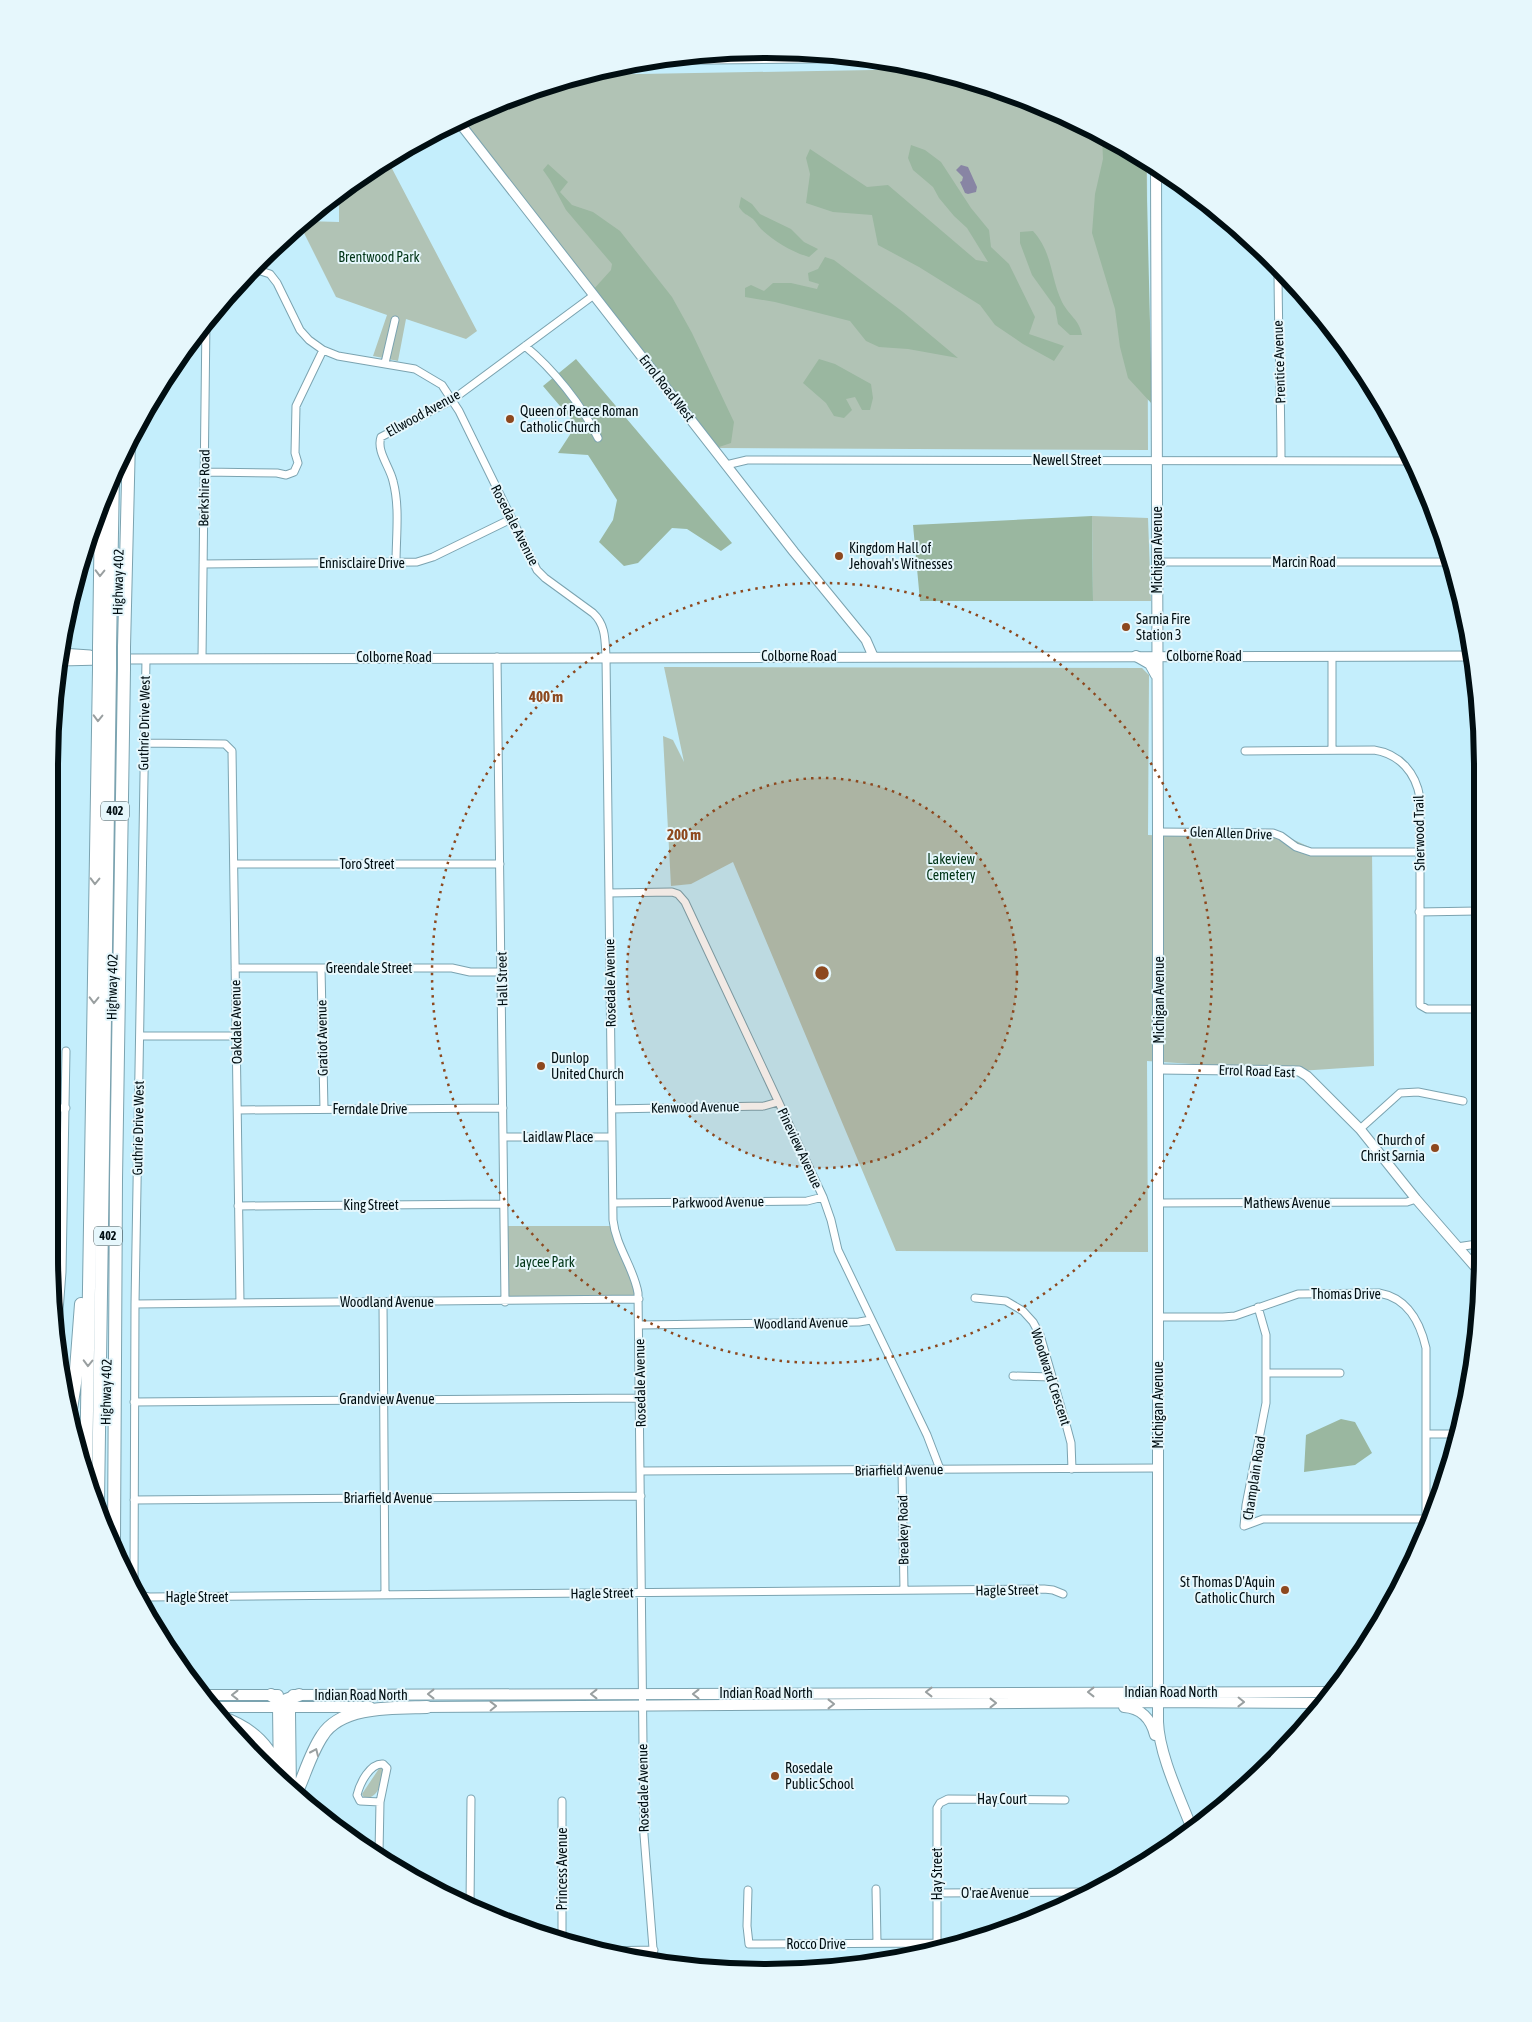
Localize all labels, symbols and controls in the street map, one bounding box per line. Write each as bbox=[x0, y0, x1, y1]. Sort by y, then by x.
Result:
park label: Brentwood Park bbox=[338, 249, 420, 265]
street label: Prentice Avenue bbox=[1270, 320, 1288, 404]
street label: Errol Road West bbox=[636, 351, 698, 425]
street label: Ellwood Avenue bbox=[383, 386, 463, 440]
place label: Queen of Peace Roman Catholic Church bbox=[520, 403, 639, 435]
marker: Queen of Peace Roman Catholic Church bbox=[504, 413, 516, 425]
street label: Berkshire Road bbox=[195, 449, 213, 527]
street label: Newell Street bbox=[1032, 452, 1102, 468]
street label: Rosedale Avenue bbox=[488, 482, 542, 568]
street label: Michigan Avenue bbox=[1149, 506, 1165, 594]
place label: Kingdom Hall of Jehovah's Witnesses bbox=[849, 540, 953, 572]
street label: Highway 402 bbox=[109, 549, 127, 615]
marker: Kingdom Hall of Jehovah's Witnesses bbox=[833, 550, 845, 562]
street label: Marcin Road bbox=[1272, 554, 1336, 570]
street label: Ennisclaire Drive bbox=[319, 555, 405, 571]
one-way arrow bbox=[95, 570, 105, 578]
place label: Sarnia Fire Station 3 bbox=[1136, 611, 1190, 643]
marker: Sarnia Fire Station 3 bbox=[1120, 621, 1132, 633]
street label: Colborne Road bbox=[761, 648, 837, 664]
street label: Colborne Road bbox=[1166, 648, 1242, 664]
street label: Colborne Road bbox=[356, 649, 432, 665]
street label: Guthrie Drive West bbox=[135, 675, 153, 771]
text: 400 m bbox=[528, 688, 563, 705]
one-way arrow bbox=[93, 714, 103, 722]
street label: Sherwood Trail bbox=[1410, 795, 1428, 871]
road number: 402 bbox=[101, 801, 129, 820]
street label: Glen Allen Drive bbox=[1190, 824, 1272, 842]
text: 200 m bbox=[667, 826, 701, 843]
park label: Lakeview Cemetery bbox=[926, 851, 976, 883]
street label: Toro Street bbox=[339, 856, 395, 872]
one-way arrow bbox=[90, 877, 101, 885]
street label: Rosedale Avenue bbox=[601, 939, 619, 1027]
street label: Hall Street bbox=[494, 952, 510, 1006]
street label: Highway 402 bbox=[103, 954, 121, 1020]
street label: Michigan Avenue bbox=[1151, 956, 1167, 1044]
street label: Greendale Street bbox=[326, 960, 412, 976]
centre of rings bbox=[813, 964, 831, 982]
street label: Oakdale Avenue bbox=[227, 980, 245, 1064]
one-way arrow bbox=[89, 996, 99, 1004]
street label: Gratiot Avenue bbox=[313, 1000, 331, 1076]
place label: Dunlop United Church bbox=[551, 1050, 624, 1082]
marker: Dunlop United Church bbox=[535, 1060, 547, 1072]
street label: Errol Road East bbox=[1218, 1062, 1296, 1080]
street label: Guthrie Drive West bbox=[129, 1080, 147, 1176]
street label: Kenwood Avenue bbox=[651, 1098, 739, 1116]
street label: Ferndale Drive bbox=[333, 1101, 407, 1117]
street label: Pineview Avenue bbox=[774, 1105, 826, 1191]
street label: Laidlaw Place bbox=[523, 1129, 593, 1145]
place label: Church of Christ Sarnia bbox=[1361, 1132, 1425, 1164]
marker: Church of Christ Sarnia bbox=[1429, 1142, 1441, 1154]
street label: Parkwood Avenue bbox=[672, 1193, 764, 1211]
street label: Mathews Avenue bbox=[1244, 1195, 1330, 1211]
street label: King Street bbox=[343, 1197, 399, 1213]
road number: 402 bbox=[94, 1226, 122, 1246]
park label: Jaycee Park bbox=[515, 1254, 575, 1270]
street label: Thomas Drive bbox=[1311, 1286, 1381, 1302]
street label: Woodland Avenue bbox=[340, 1294, 434, 1310]
street label: Woodland Avenue bbox=[754, 1314, 848, 1332]
street label: Woodward Crescent bbox=[1028, 1326, 1074, 1428]
street label: Rosedale Avenue bbox=[631, 1339, 649, 1427]
street label: Highway 402 bbox=[97, 1359, 115, 1425]
one-way arrow bbox=[83, 1360, 93, 1367]
street label: Michigan Avenue bbox=[1150, 1361, 1166, 1449]
street label: Grandview Avenue bbox=[339, 1391, 435, 1407]
street label: Champlain Road bbox=[1239, 1435, 1269, 1521]
street label: Briarfield Avenue bbox=[854, 1461, 944, 1479]
street label: Briarfield Avenue bbox=[344, 1490, 432, 1506]
street label: Breakey Road bbox=[894, 1495, 912, 1565]
place label: St Thomas D'Aquin Catholic Church bbox=[1180, 1574, 1275, 1606]
street label: Hagle Street bbox=[975, 1581, 1039, 1599]
street label: Hagle Street bbox=[570, 1584, 634, 1602]
marker: St Thomas D'Aquin Catholic Church bbox=[1279, 1584, 1291, 1596]
street label: Hagle Street bbox=[165, 1589, 229, 1605]
street label: Indian Road North bbox=[1124, 1684, 1218, 1700]
street label: Indian Road North bbox=[719, 1685, 813, 1701]
street label: Indian Road North bbox=[314, 1687, 408, 1703]
one-way arrow bbox=[924, 1687, 932, 1697]
one-way arrow bbox=[1087, 1687, 1094, 1697]
one-way arrow bbox=[427, 1689, 435, 1699]
one-way arrow bbox=[590, 1689, 598, 1699]
one-way arrow bbox=[692, 1689, 700, 1699]
one-way arrow bbox=[231, 1690, 239, 1700]
one-way arrow bbox=[1237, 1697, 1245, 1708]
one-way arrow bbox=[990, 1698, 998, 1708]
one-way arrow bbox=[828, 1699, 835, 1709]
one-way arrow bbox=[490, 1701, 498, 1711]
street label: Rosedale Avenue bbox=[634, 1744, 652, 1832]
one-way arrow bbox=[308, 1748, 319, 1757]
place label: Rosedale Public School bbox=[785, 1760, 854, 1792]
marker: Rosedale Public School bbox=[769, 1770, 781, 1782]
street label: Hay Court bbox=[977, 1791, 1027, 1807]
street label: Princess Avenue bbox=[554, 1827, 570, 1911]
street label: Hay Street bbox=[929, 1847, 945, 1901]
street label: O'rae Avenue bbox=[961, 1885, 1029, 1901]
street label: Rocco Drive bbox=[786, 1936, 846, 1952]

